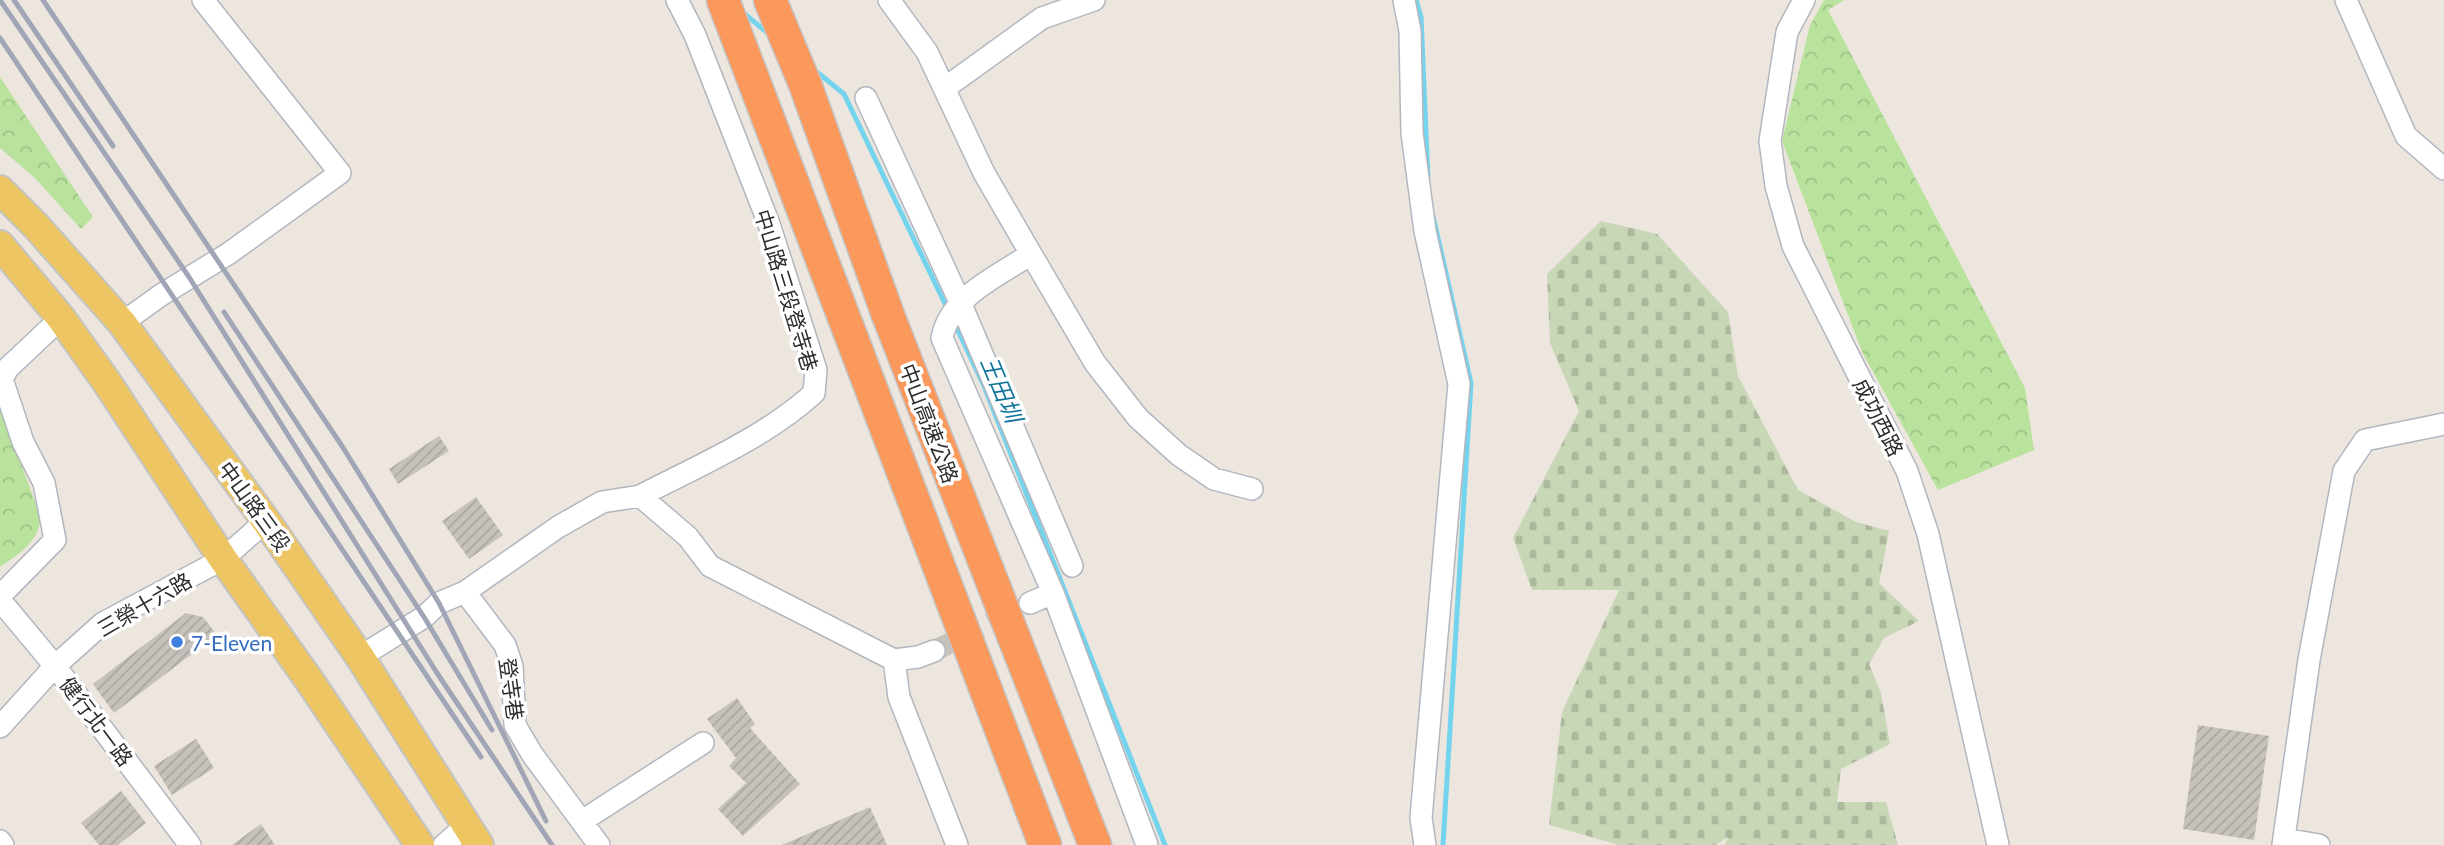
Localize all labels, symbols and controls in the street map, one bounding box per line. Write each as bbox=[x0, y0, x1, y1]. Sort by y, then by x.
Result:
street label: 中山路三段登寺巷 bbox=[750, 206, 824, 374]
water label: 王田圳 bbox=[976, 352, 1030, 429]
street label: 中山高速公路 bbox=[896, 360, 964, 486]
street label: 成功西路 bbox=[1849, 374, 1909, 460]
street label: 中山路三段 bbox=[214, 456, 296, 556]
street label: 三榮十六路 bbox=[92, 567, 196, 641]
place label: 7-Eleven bbox=[191, 630, 272, 655]
marker: 7-Eleven bbox=[169, 634, 185, 650]
street label: 登寺巷 bbox=[495, 656, 529, 722]
street label: 健行北一路 bbox=[55, 672, 139, 770]

